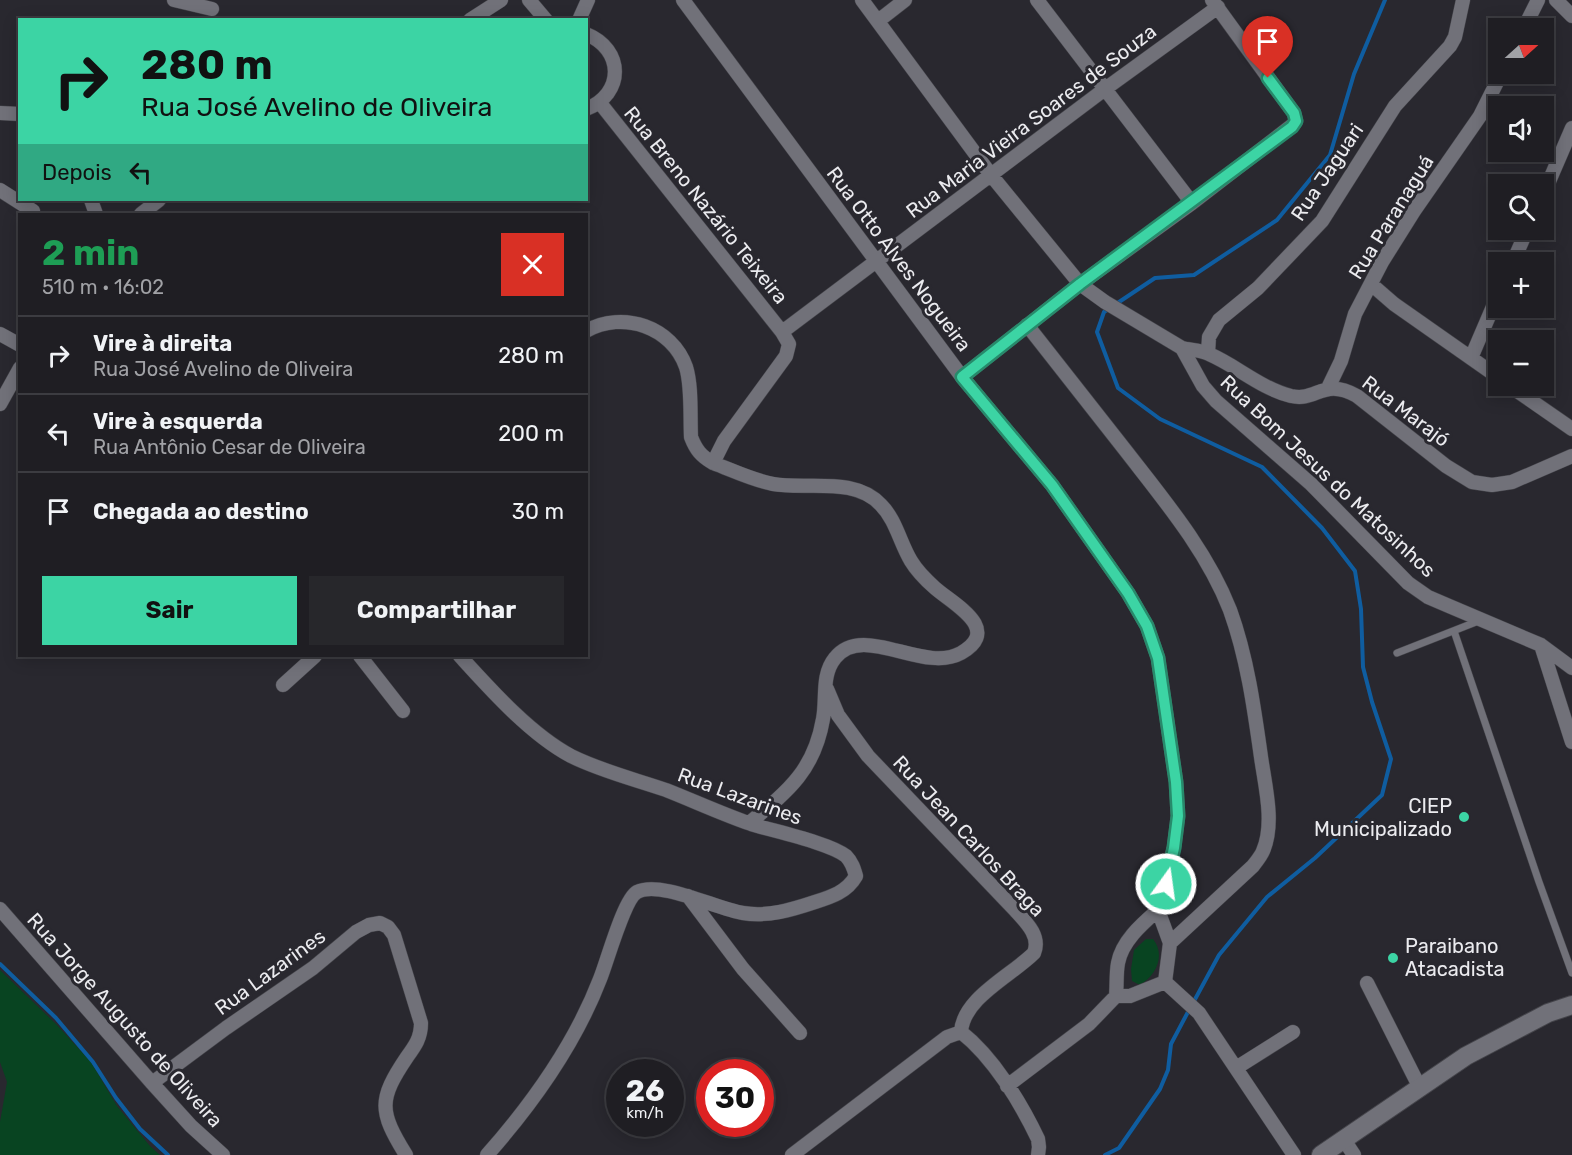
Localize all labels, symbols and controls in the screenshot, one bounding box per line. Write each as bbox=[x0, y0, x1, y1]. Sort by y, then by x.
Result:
pin bbox=[1242, 16, 1293, 78]
north arrow bbox=[1488, 18, 1554, 84]
map controls bbox=[1488, 18, 1554, 396]
street label: Rua Maria Vieira Soares de Souza bbox=[901, 19, 1161, 223]
icon: arrive bbox=[1251, 25, 1284, 58]
text: 280 m bbox=[141, 40, 273, 90]
icon: right bbox=[42, 42, 120, 120]
text: Rua José Avelino de Oliveira bbox=[141, 91, 493, 123]
button: sound bbox=[1488, 96, 1554, 162]
street label: Rua Breno Nazário Teixeira bbox=[619, 102, 793, 308]
street label: Rua Jaguari bbox=[1286, 119, 1368, 225]
street label: Rua Paranaguá bbox=[1343, 151, 1439, 283]
icon: left bbox=[124, 156, 157, 189]
text: Depois bbox=[42, 159, 112, 186]
street label: Rua Otto Alves Nogueira bbox=[822, 162, 976, 356]
button: search bbox=[1488, 174, 1554, 240]
text: 2 min bbox=[42, 231, 140, 274]
button: close bbox=[501, 233, 564, 296]
button: + bbox=[1488, 252, 1554, 318]
text: 510 m · 16:02 bbox=[42, 275, 164, 299]
text: Vire à direita bbox=[93, 330, 232, 357]
button: − bbox=[1488, 330, 1554, 396]
icon: right bbox=[42, 339, 75, 372]
text: 280 m bbox=[498, 342, 564, 369]
text: Rua José Avelino de Oliveira bbox=[93, 357, 353, 381]
street label: Rua Bom Jesus do Matosinhos bbox=[1216, 370, 1440, 582]
street label: Rua Marajó bbox=[1358, 370, 1454, 452]
text: Vire à esquerda bbox=[93, 408, 263, 435]
icon: left bbox=[42, 417, 75, 450]
text: 200 m bbox=[498, 420, 564, 447]
text: Rua Antônio Cesar de Oliveira bbox=[93, 435, 366, 459]
icon: arrive bbox=[42, 495, 75, 528]
text: Chegada ao destino bbox=[93, 498, 309, 525]
text: 30 m bbox=[512, 498, 564, 525]
button: Sair bbox=[42, 576, 297, 645]
button: Compartilhar bbox=[309, 576, 564, 645]
street label: Rua Jean Carlos Braga bbox=[888, 751, 1050, 921]
street label: Rua Lazarines bbox=[675, 762, 805, 830]
place label: CIEP Municipalizado bbox=[1314, 794, 1452, 841]
marker: CIEP Municipalizado bbox=[1457, 810, 1471, 824]
position arrow bbox=[1134, 852, 1198, 916]
street label: Rua Jorge Augusto de Oliveira bbox=[22, 908, 228, 1132]
street label: Rua Lazarines bbox=[210, 924, 330, 1020]
place label: Paraibano Atacadista bbox=[1405, 934, 1505, 981]
marker: Paraibano Atacadista bbox=[1386, 951, 1400, 965]
speed limit sign: 30 bbox=[696, 1059, 774, 1137]
text: 26 bbox=[625, 1073, 665, 1109]
text: km/h bbox=[626, 1104, 664, 1122]

